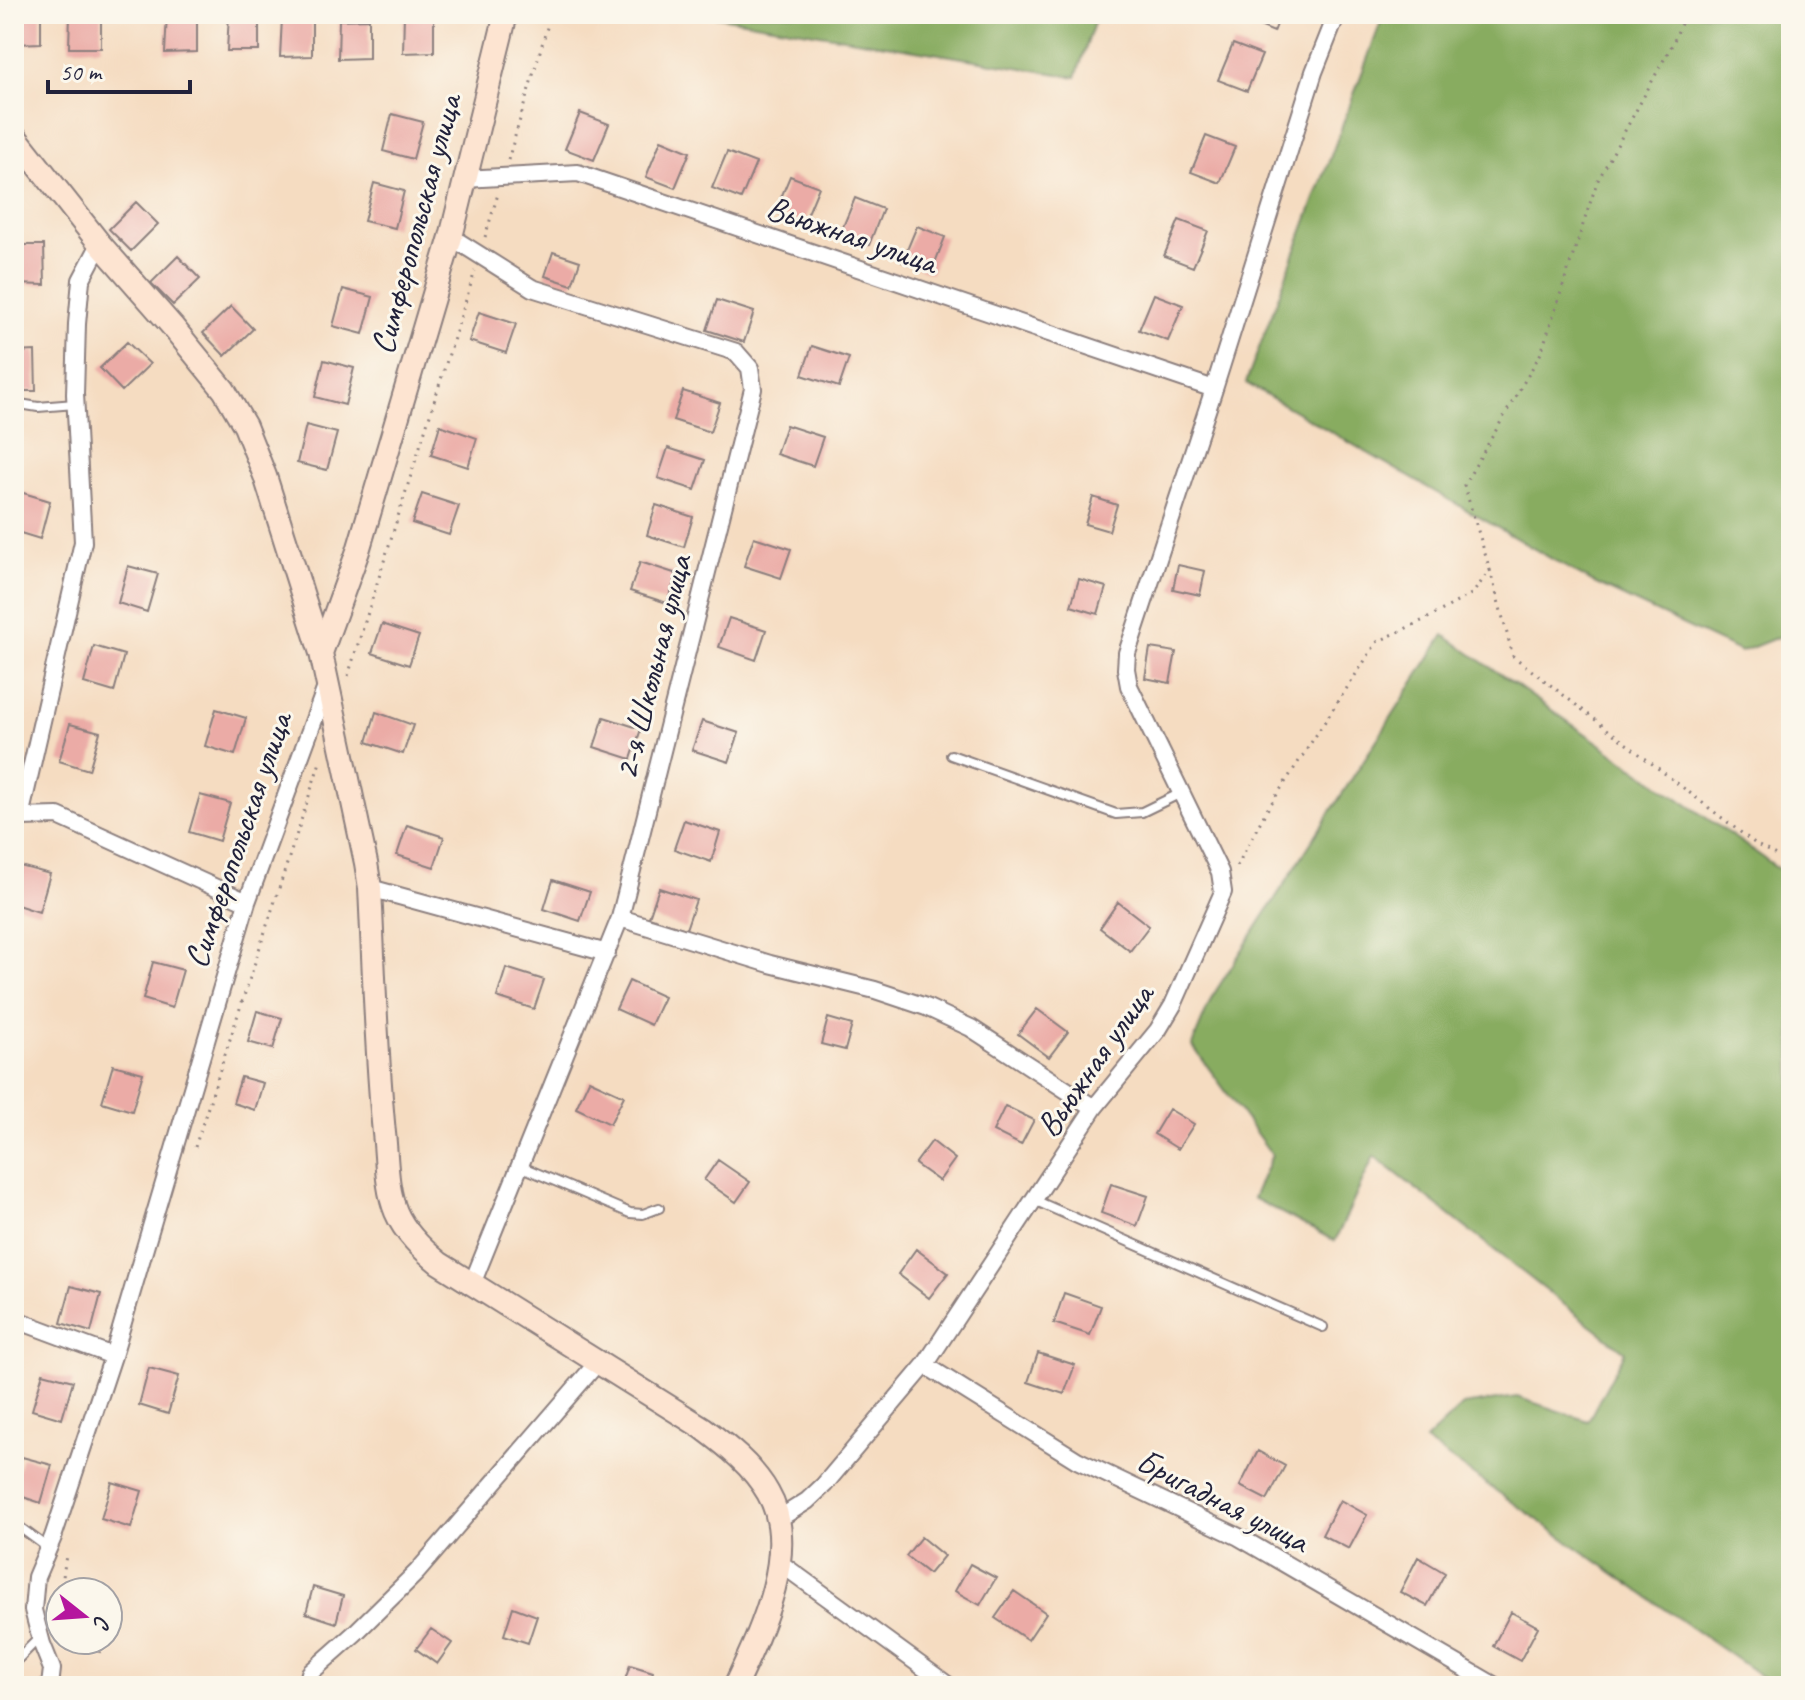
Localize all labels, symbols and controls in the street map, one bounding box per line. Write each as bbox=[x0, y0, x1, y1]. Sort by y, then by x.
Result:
scale bar bbox=[48, 44, 190, 94]
text: 50 m bbox=[60, 57, 103, 87]
street label: Симферопольская улица bbox=[360, 87, 472, 358]
street label: Вьюжная улица bbox=[761, 185, 945, 285]
street label: 2-я Школьная улица bbox=[604, 548, 702, 784]
street label: Симферопольская улица bbox=[174, 704, 302, 973]
street label: Вьюжная улица bbox=[1026, 973, 1164, 1145]
street label: Бригадная улица bbox=[1130, 1439, 1318, 1563]
north arrow bbox=[44, 1576, 124, 1656]
text: С bbox=[86, 1612, 117, 1634]

